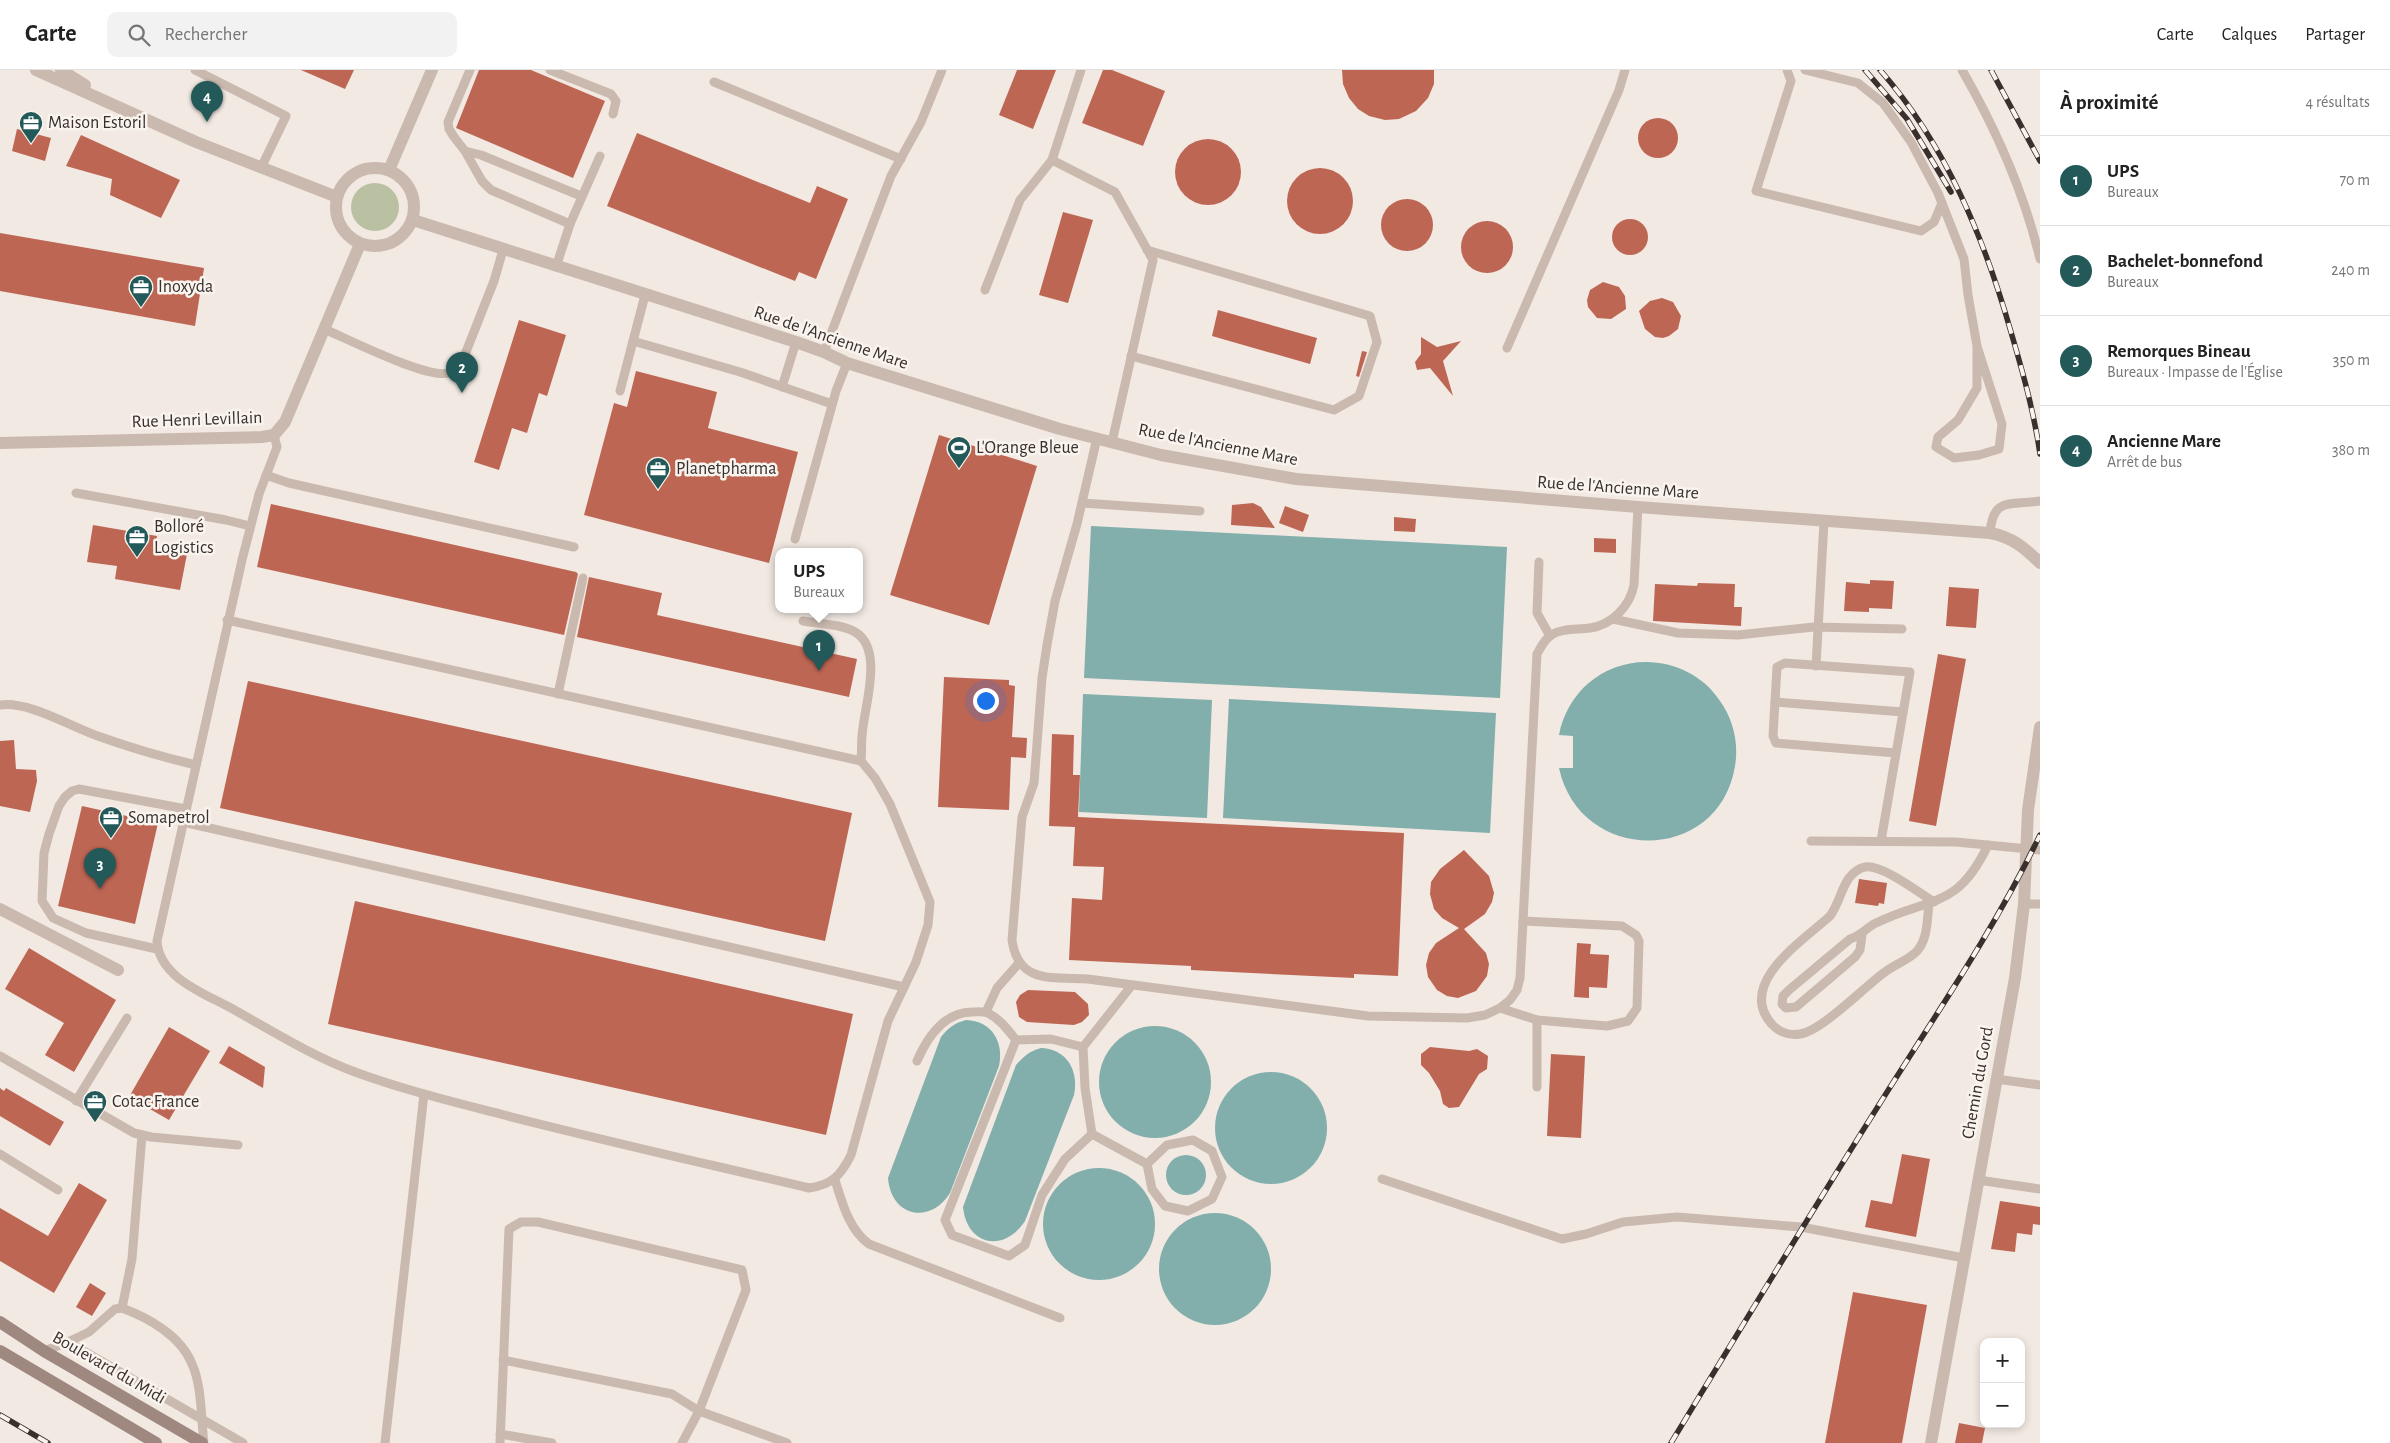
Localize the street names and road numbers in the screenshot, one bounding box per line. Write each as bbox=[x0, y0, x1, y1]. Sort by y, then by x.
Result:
street label: Rue de l'Ancienne Mare bbox=[751, 303, 911, 373]
street label: Rue Henri Levillain bbox=[131, 409, 263, 431]
street label: Rue de l'Ancienne Mare bbox=[1137, 421, 1299, 469]
street label: Rue de l'Ancienne Mare bbox=[1537, 473, 1699, 503]
street label: Chemin du Gord bbox=[1959, 1025, 1997, 1141]
street label: Boulevard du Midi bbox=[49, 1328, 169, 1408]

